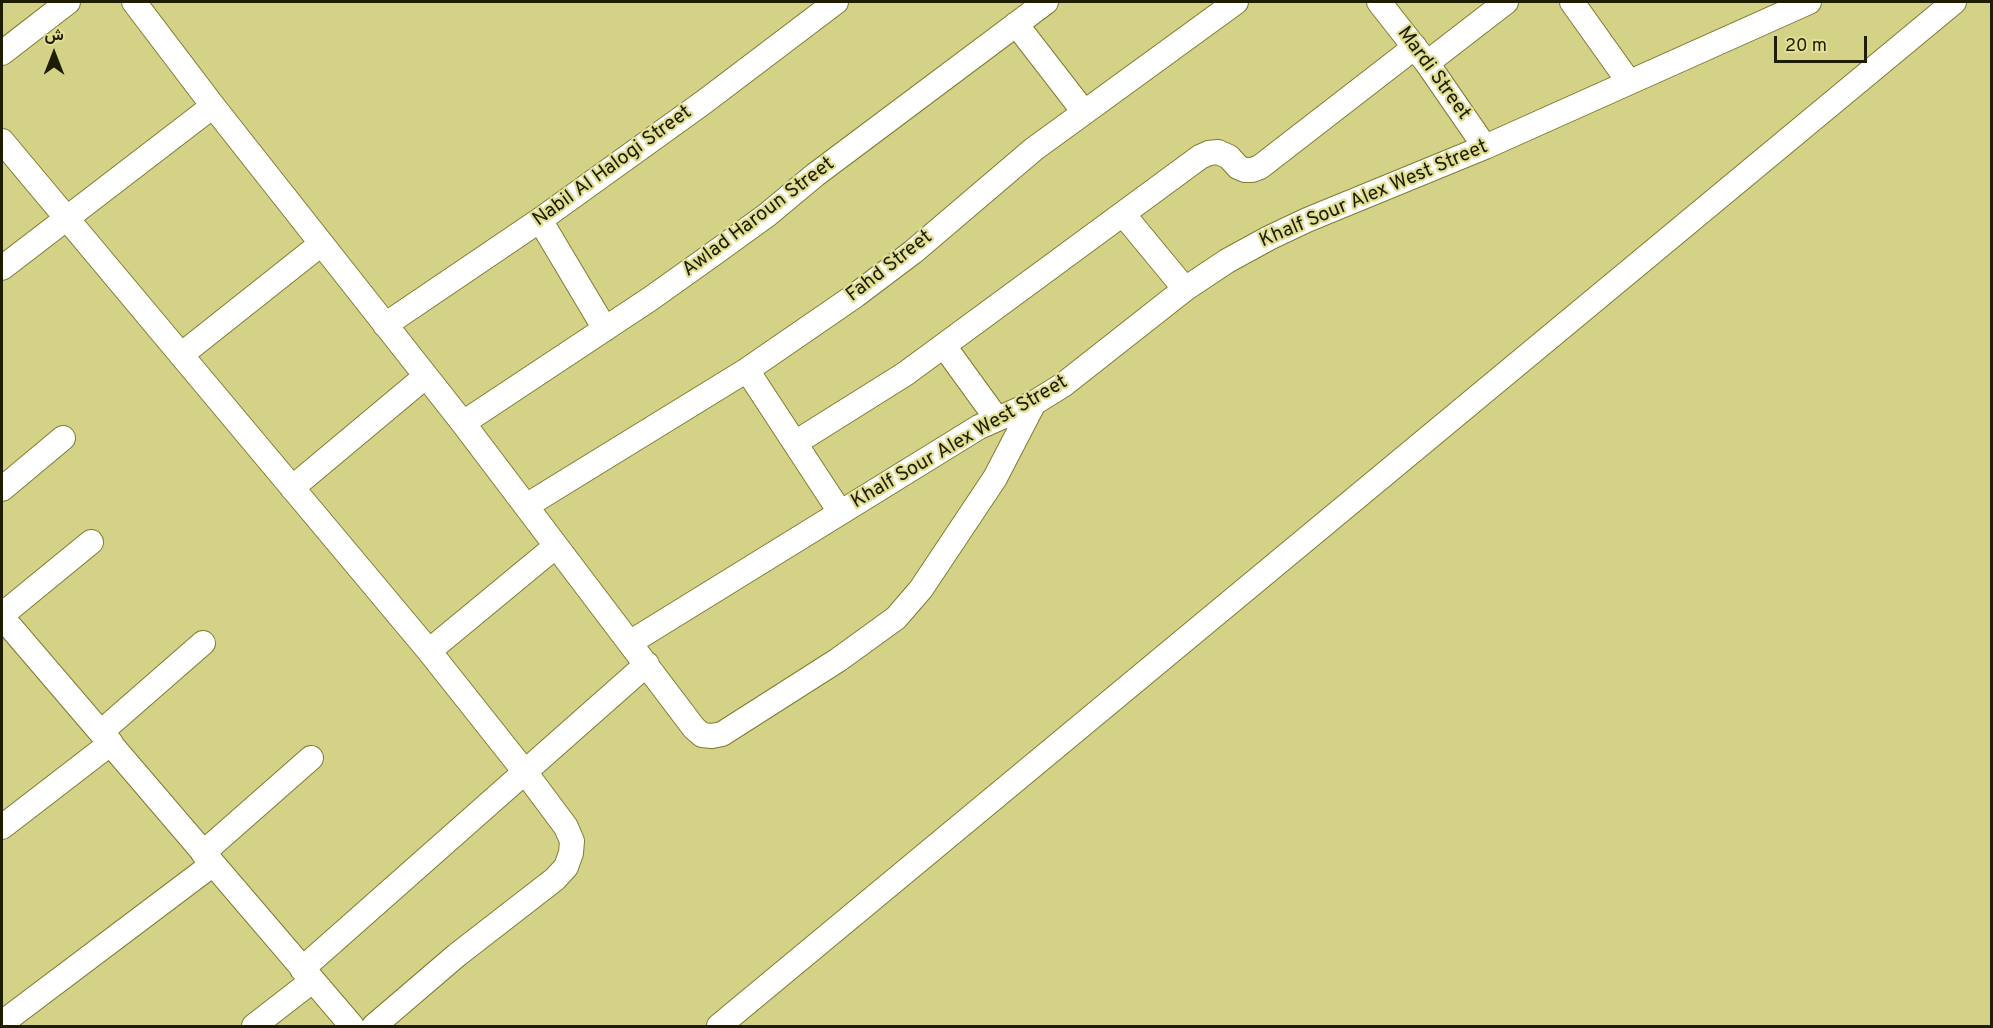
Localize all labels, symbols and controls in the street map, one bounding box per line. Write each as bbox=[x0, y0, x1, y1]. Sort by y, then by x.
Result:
street label: Mardi Street bbox=[1391, 23, 1475, 125]
north arrow bbox=[24, 24, 84, 84]
scale bar bbox=[1777, 24, 1870, 62]
text: ش bbox=[44, 26, 64, 46]
text: 20 m bbox=[1785, 35, 1827, 58]
street label: Nabil Al Halogi Street bbox=[529, 101, 697, 233]
street label: Khalf Sour Alex West Street bbox=[1256, 136, 1492, 254]
street label: Awlad Haroun Street bbox=[678, 153, 840, 283]
street label: Fahd Street bbox=[842, 226, 938, 308]
street label: Khalf Sour Alex West Street bbox=[848, 371, 1072, 515]

